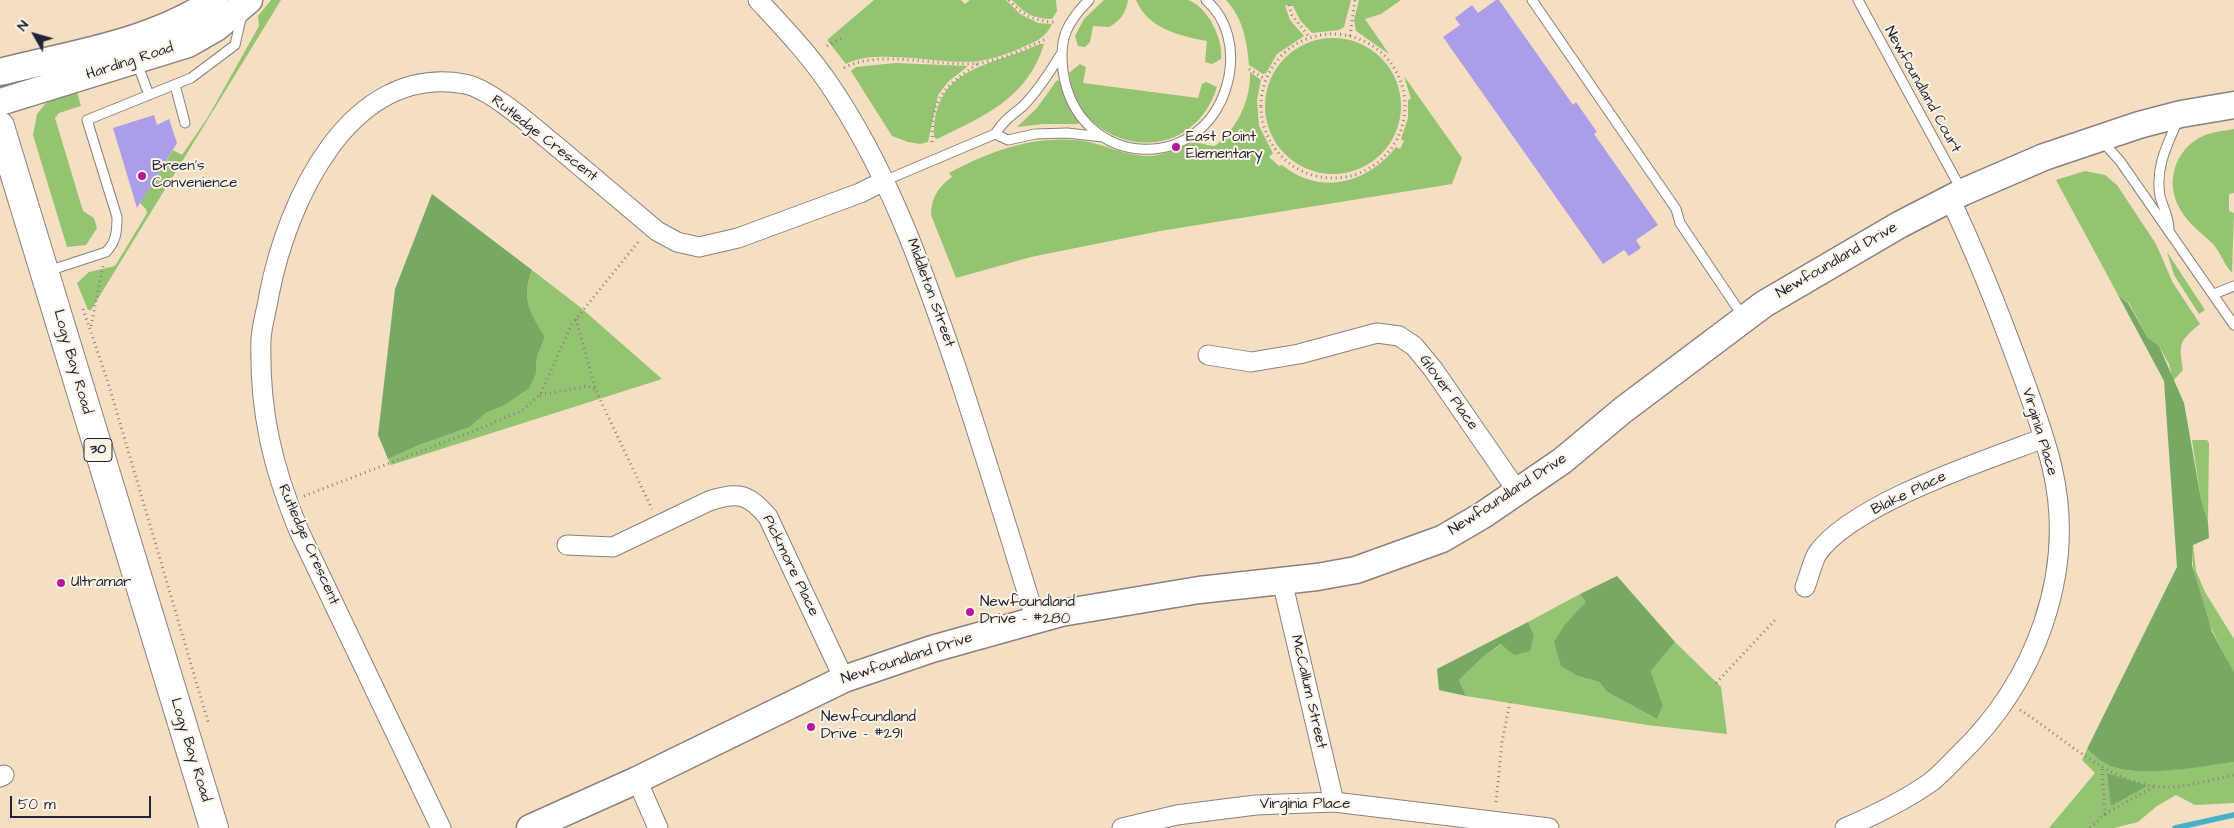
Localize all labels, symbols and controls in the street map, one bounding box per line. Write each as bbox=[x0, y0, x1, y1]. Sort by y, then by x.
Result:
north arrow bbox=[10, 10, 60, 60]
text: N bbox=[13, 16, 34, 35]
street label: Newfoundland Court bbox=[1880, 24, 1964, 156]
street label: Harding Road bbox=[84, 39, 176, 85]
street label: Rutledge Crescent bbox=[487, 92, 601, 186]
place label: East Point Elementary bbox=[1186, 129, 1263, 164]
marker: East Point Elementary bbox=[1170, 141, 1182, 153]
place label: Breen's Convenience bbox=[152, 158, 237, 193]
marker: Breen's Convenience bbox=[136, 170, 148, 182]
street label: Newfoundland Drive bbox=[1773, 219, 1901, 303]
street label: Middleton Street bbox=[902, 236, 958, 350]
street label: Logy Bay Road bbox=[48, 308, 96, 416]
street label: Glover Place bbox=[1415, 352, 1481, 434]
street label: Virginia Place bbox=[2017, 386, 2061, 478]
road number: 30 bbox=[84, 438, 112, 462]
street label: Newfoundland Drive bbox=[1446, 450, 1570, 540]
street label: Blake Place bbox=[1869, 468, 1949, 520]
street label: Rutledge Crescent bbox=[273, 482, 343, 608]
street label: Pickmore Place bbox=[758, 513, 822, 619]
place label: Ultramar bbox=[71, 574, 131, 592]
marker: Ultramar bbox=[55, 577, 67, 589]
place label: Newfoundland Drive - #280 bbox=[980, 594, 1075, 629]
marker: Newfoundland Drive - #280 bbox=[964, 606, 976, 618]
street label: Newfoundland Drive bbox=[839, 629, 975, 689]
street label: McCallum Street bbox=[1286, 633, 1330, 751]
street label: Logy Bay Road bbox=[166, 696, 214, 804]
place label: Newfoundland Drive - #291 bbox=[821, 709, 916, 744]
marker: Newfoundland Drive - #291 bbox=[805, 721, 817, 733]
scale bar bbox=[12, 786, 154, 818]
text: 50 m bbox=[18, 794, 56, 815]
street label: Virginia Place bbox=[1260, 796, 1350, 814]

